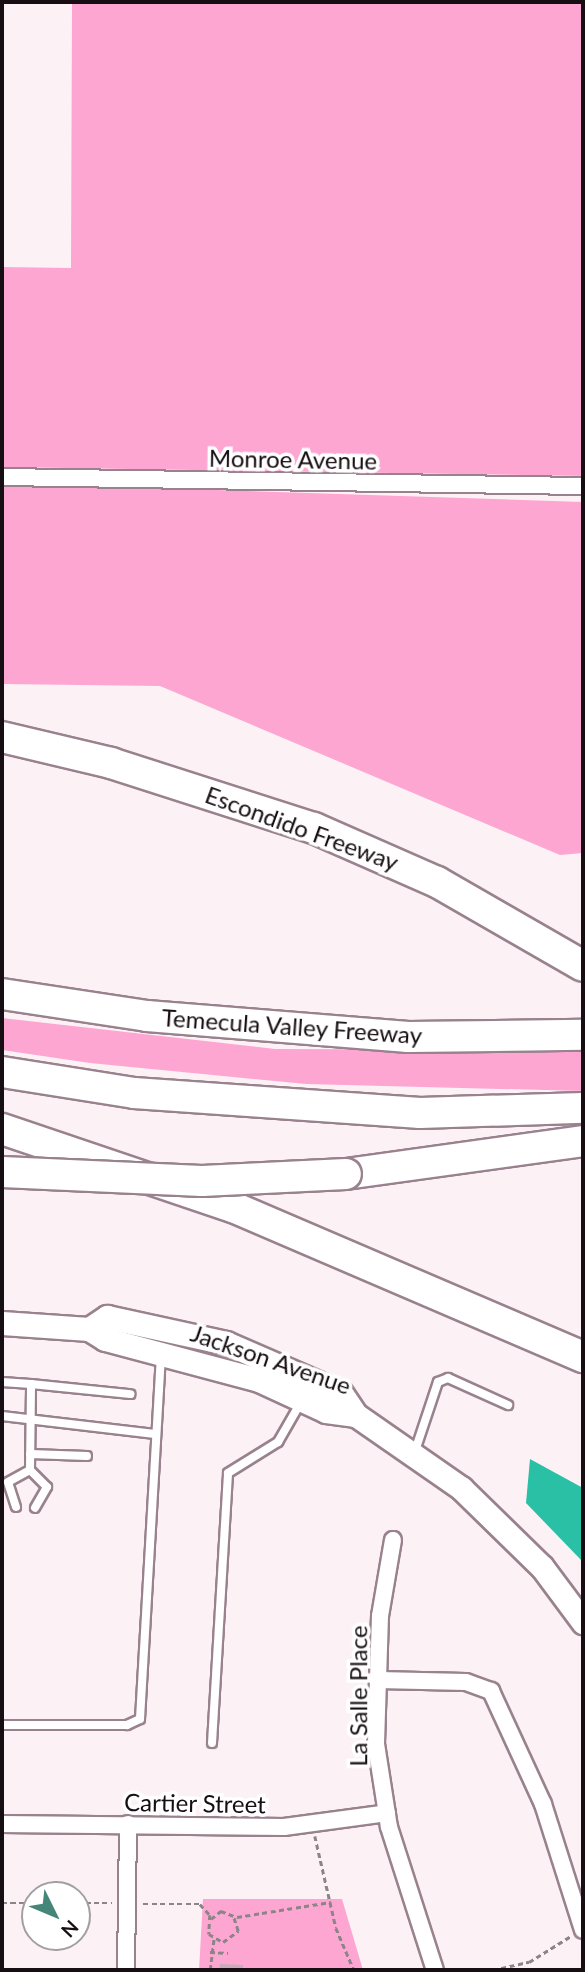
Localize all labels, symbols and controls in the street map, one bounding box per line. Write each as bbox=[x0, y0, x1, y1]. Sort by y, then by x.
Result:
street label: Monroe Avenue bbox=[208, 443, 378, 475]
street label: Escondido Freeway bbox=[201, 780, 403, 876]
street label: Temecula Valley Freeway bbox=[160, 1002, 424, 1050]
street label: Jackson Avenue bbox=[187, 1318, 355, 1400]
street label: La Salle Place bbox=[344, 1625, 372, 1767]
street label: Cartier Street bbox=[124, 1787, 266, 1819]
north arrow bbox=[21, 1881, 91, 1951]
text: N bbox=[57, 1916, 84, 1942]

